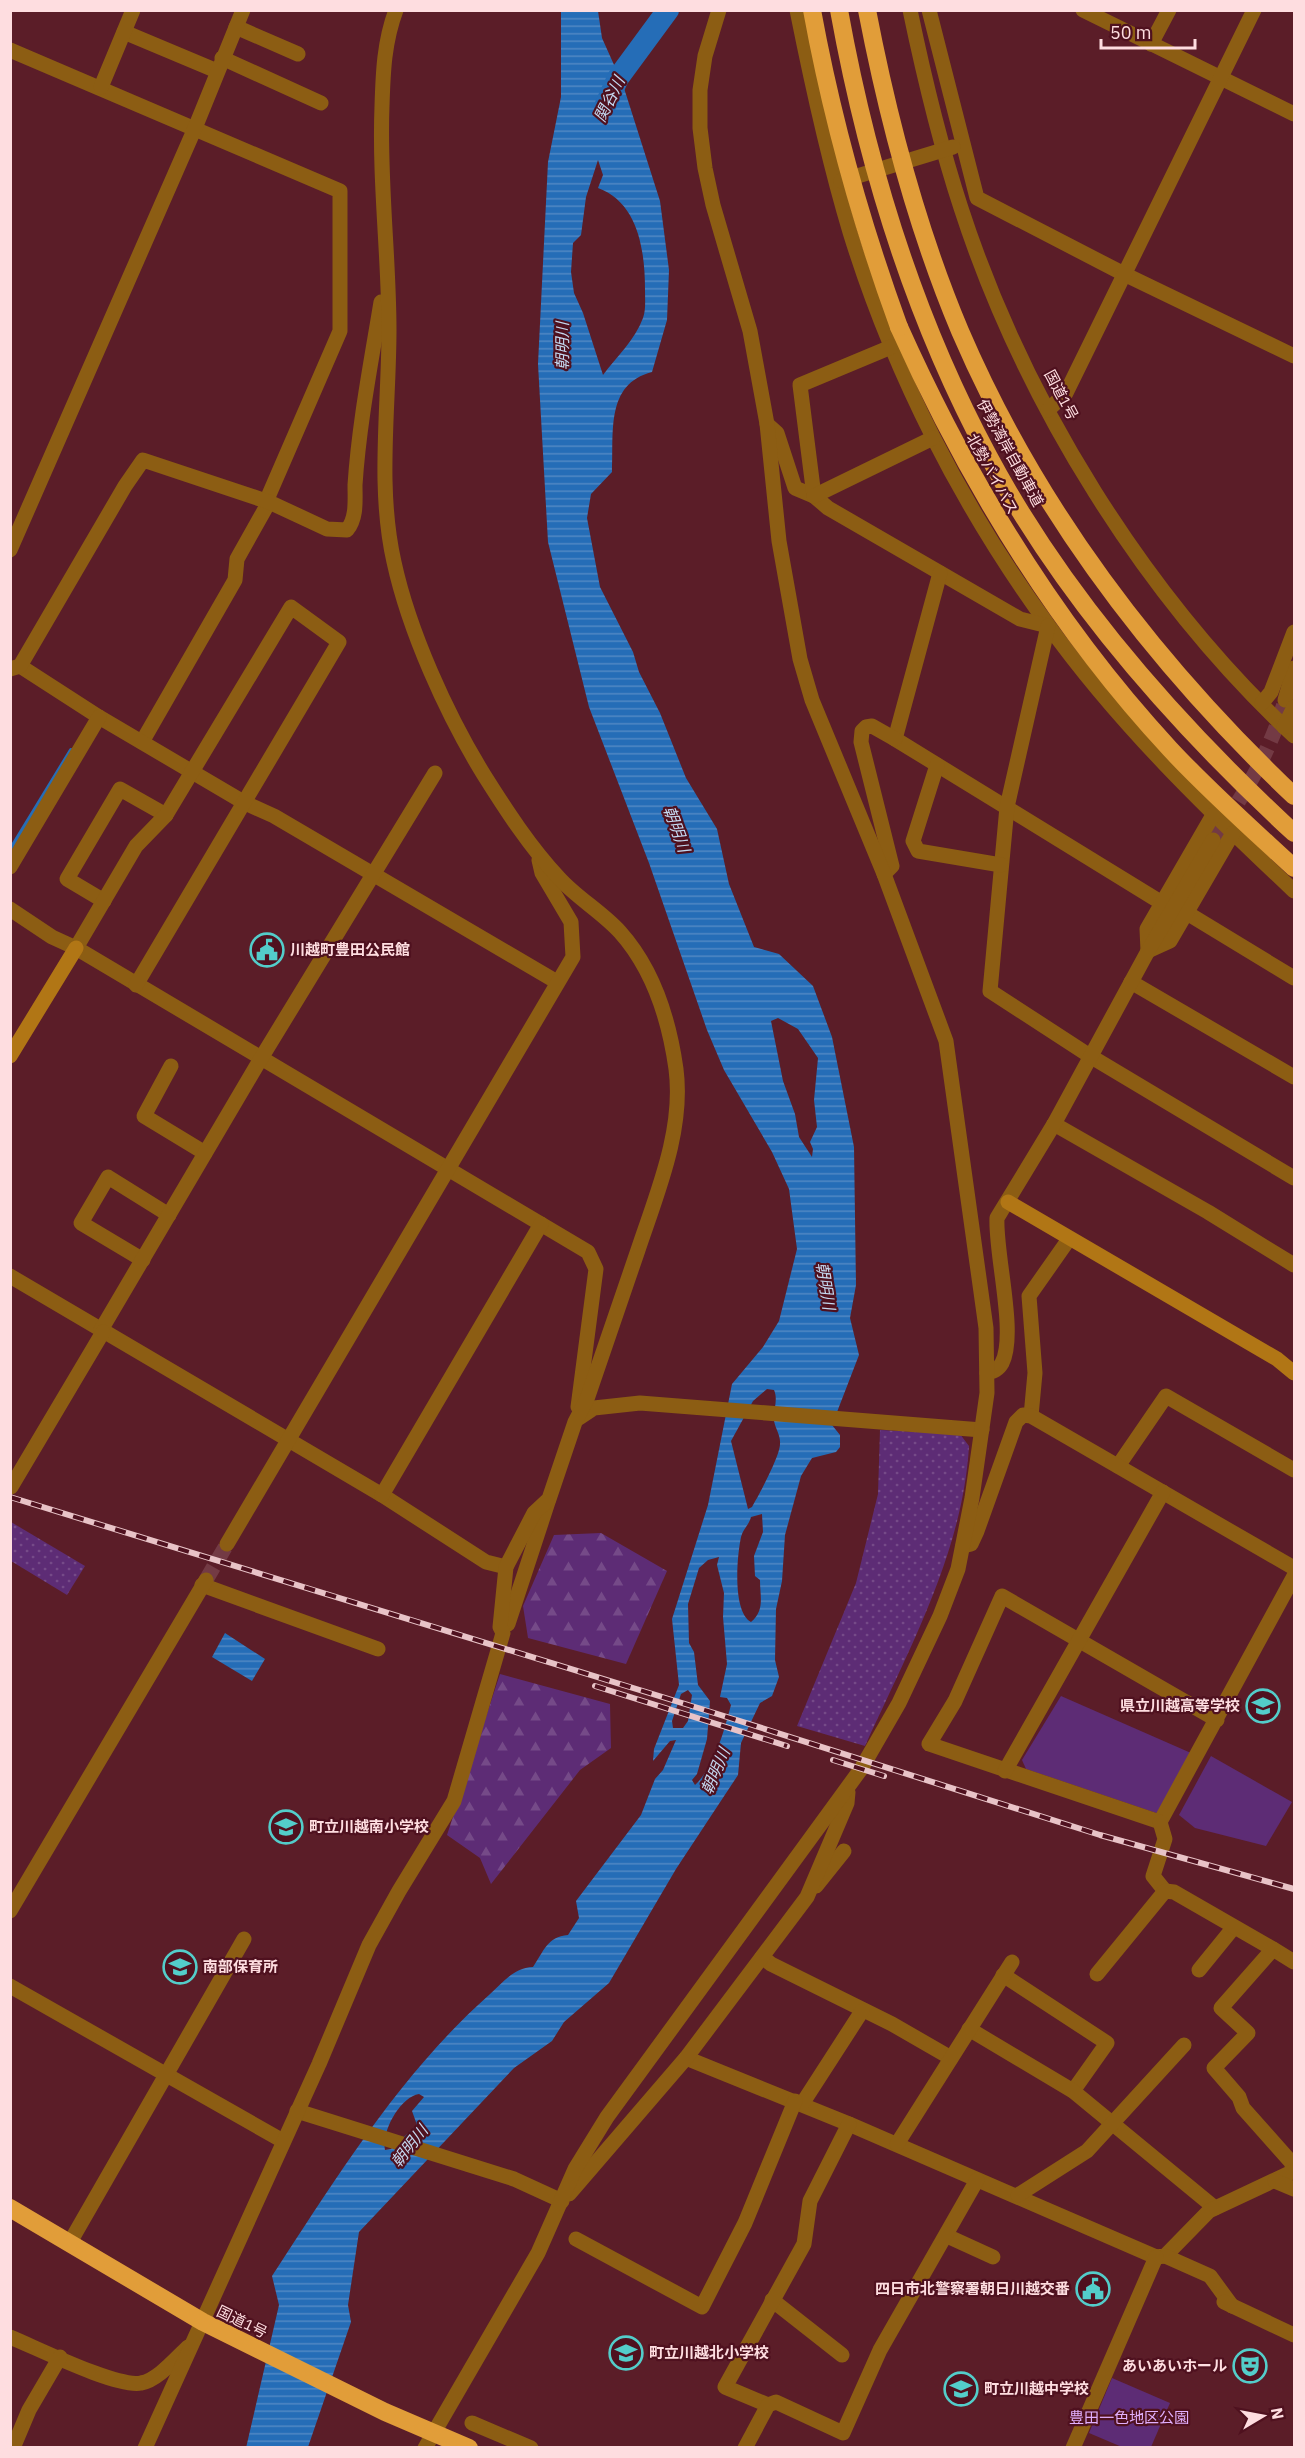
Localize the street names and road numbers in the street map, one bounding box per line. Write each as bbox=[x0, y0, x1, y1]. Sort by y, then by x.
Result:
street label: 国道1号 bbox=[1040, 366, 1083, 423]
street label: 伊勢湾岸自動車道 bbox=[973, 396, 1048, 510]
street label: 北勢バイパス bbox=[962, 430, 1022, 518]
street label: 国道1号 bbox=[214, 2301, 271, 2342]

